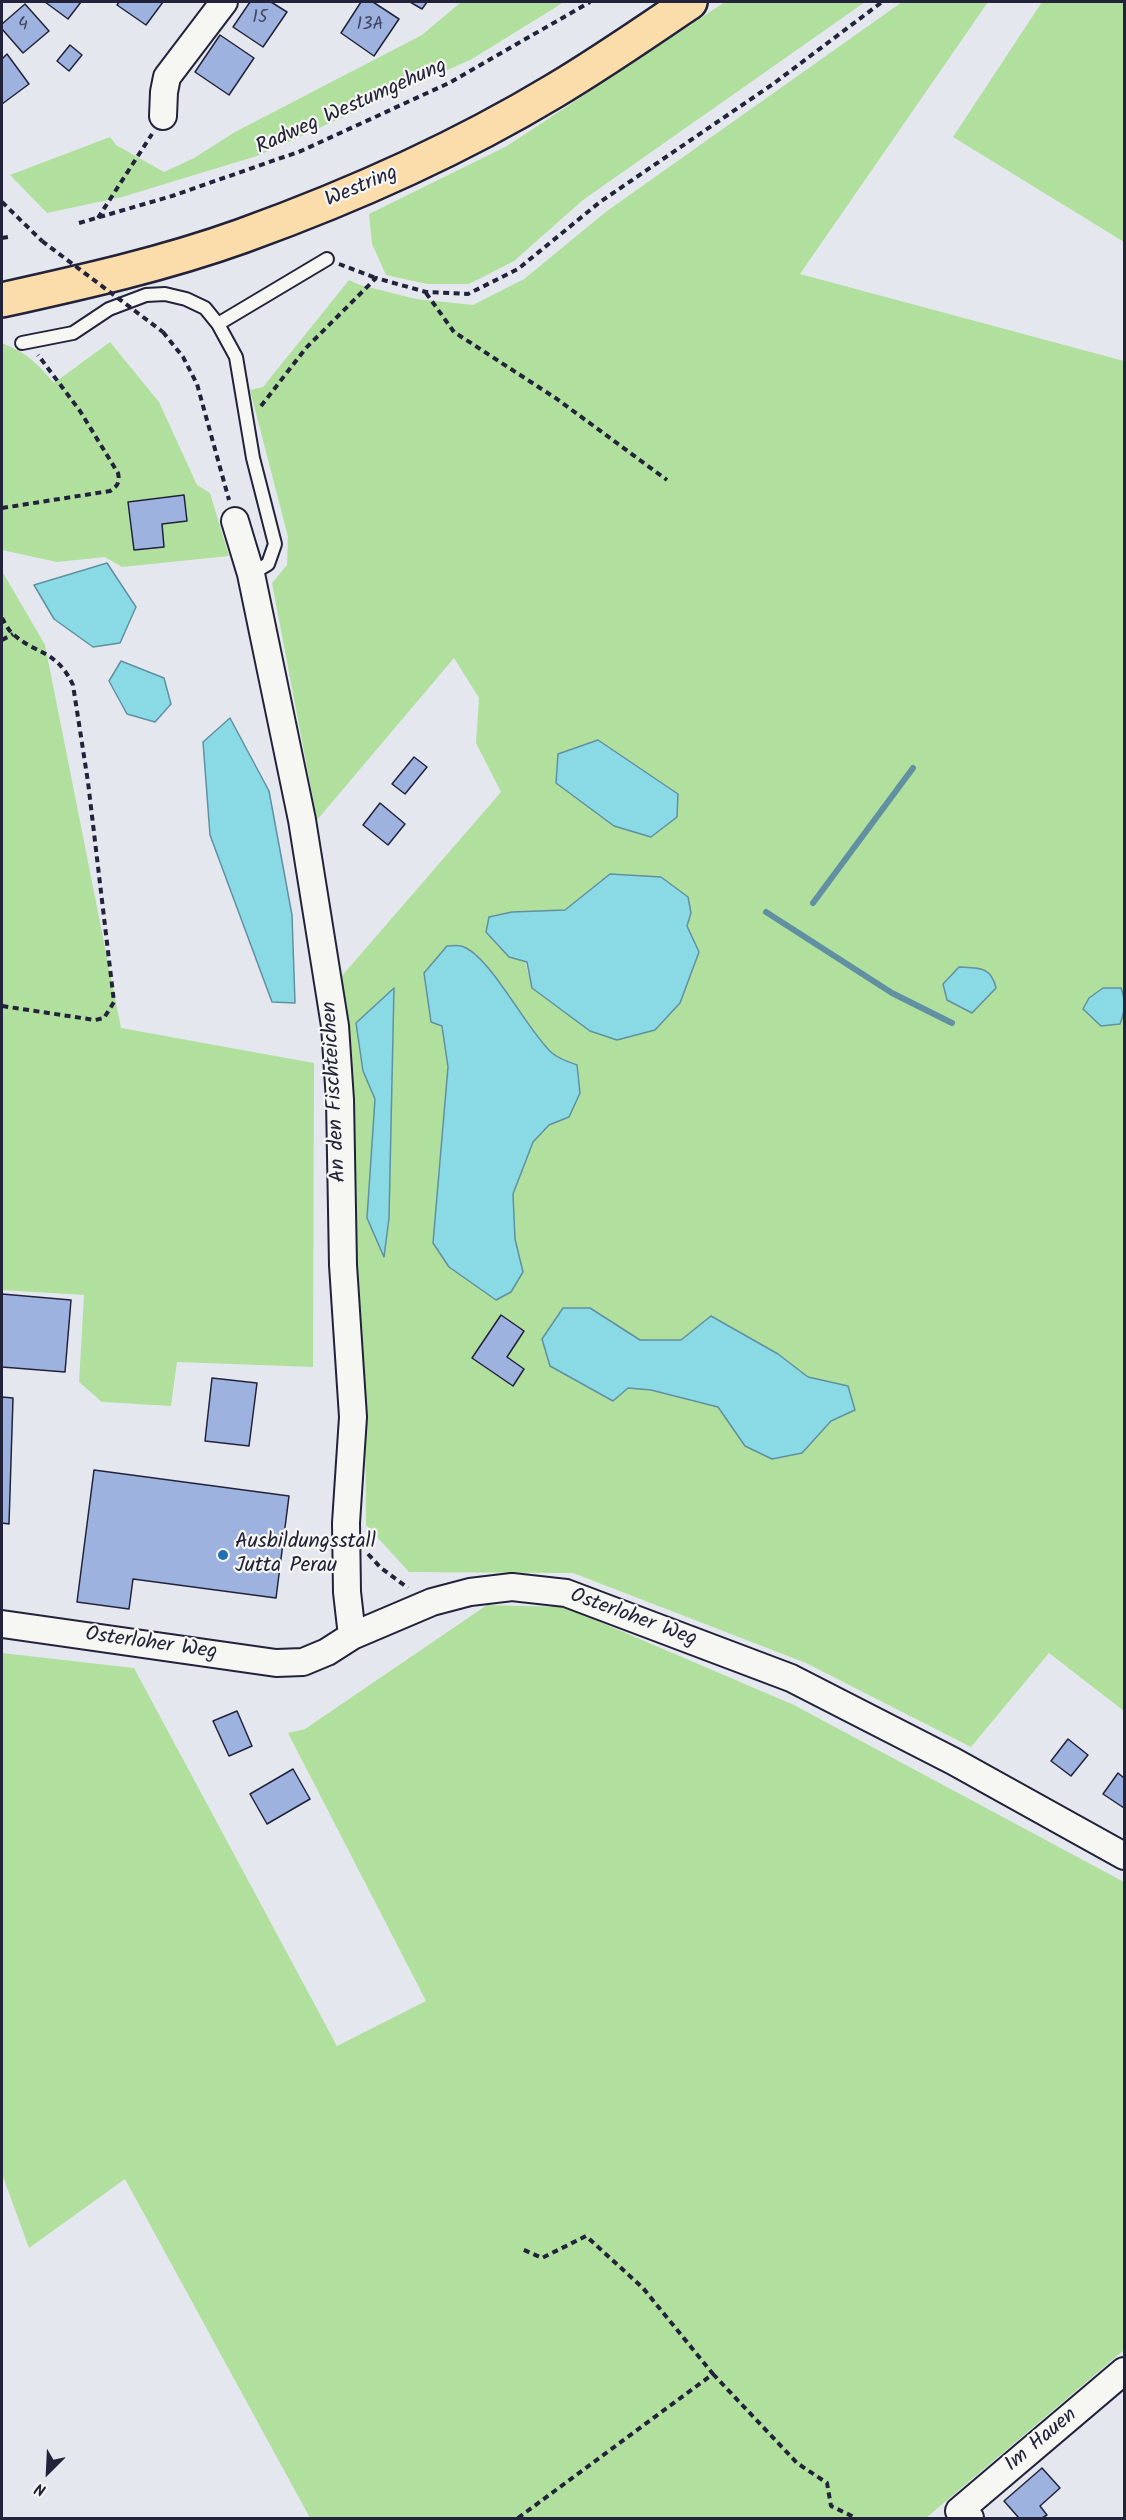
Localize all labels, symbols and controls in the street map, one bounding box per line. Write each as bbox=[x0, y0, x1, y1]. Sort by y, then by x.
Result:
house number: 15 bbox=[252, 8, 268, 30]
house number: 4 bbox=[18, 15, 28, 37]
house number: 13A bbox=[357, 15, 383, 37]
street label: Radweg Westumgehung bbox=[253, 55, 451, 161]
street label: Westring bbox=[322, 162, 402, 214]
street label: An den Fischteichen bbox=[319, 1001, 353, 1183]
place label: Ausbildungsstall Jutta Perau bbox=[235, 1530, 376, 1580]
marker: Ausbildungsstall Jutta Perau bbox=[216, 1548, 230, 1562]
street label: Osterloher Weg bbox=[566, 1584, 700, 1654]
street label: Osterloher Weg bbox=[83, 1623, 219, 1667]
street label: Im Hauen bbox=[1001, 2404, 1083, 2478]
north arrow bbox=[18, 2442, 78, 2502]
text: N bbox=[31, 2475, 50, 2502]

